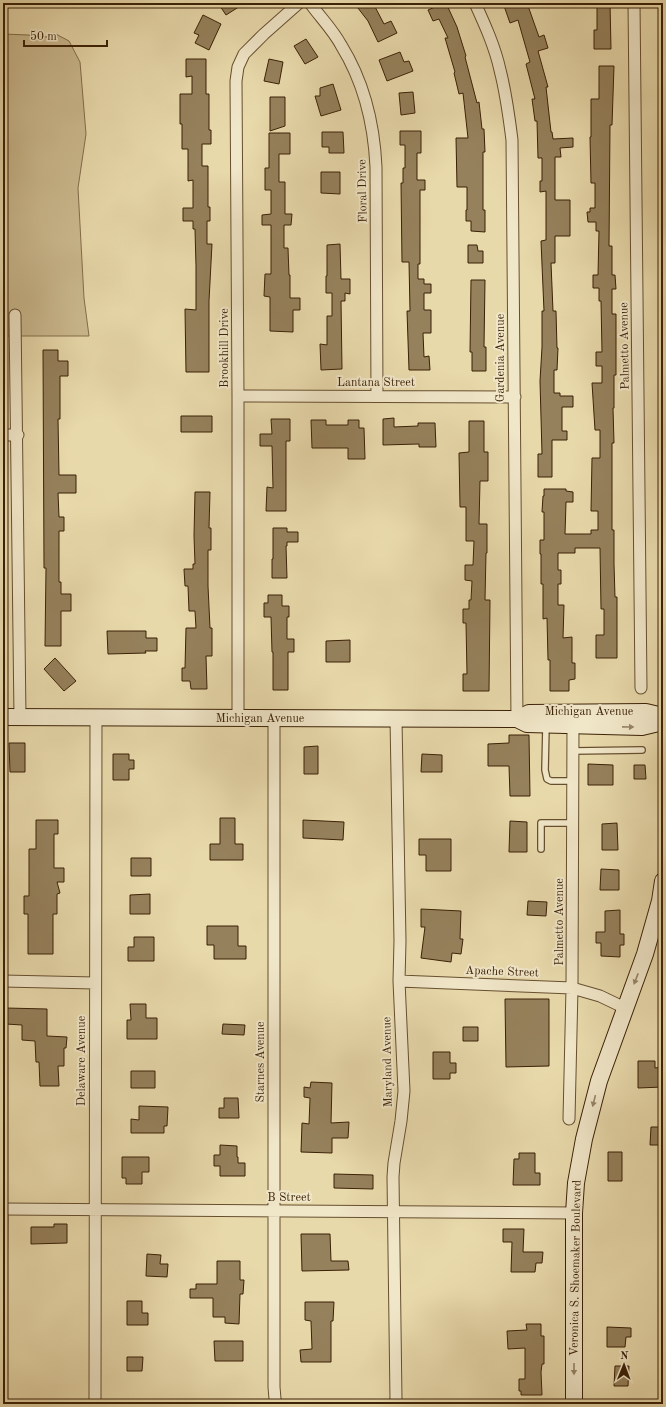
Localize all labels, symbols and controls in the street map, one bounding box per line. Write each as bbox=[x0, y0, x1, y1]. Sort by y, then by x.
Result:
scale bar bbox=[24, 22, 107, 48]
text: 50 m bbox=[30, 30, 57, 43]
street label: Floral Drive bbox=[356, 159, 370, 223]
street label: Palmetto Avenue bbox=[618, 302, 632, 390]
street label: Brookhill Drive bbox=[219, 308, 231, 388]
street label: Gardenia Avenue bbox=[495, 313, 507, 402]
street label: Lantana Street bbox=[337, 377, 415, 389]
street label: Michigan Avenue bbox=[545, 706, 634, 718]
street label: Michigan Avenue bbox=[216, 713, 305, 725]
one-way arrow bbox=[622, 723, 634, 730]
street label: Palmetto Avenue bbox=[554, 878, 566, 966]
street label: Apache Street bbox=[465, 965, 539, 979]
one-way arrow bbox=[633, 973, 639, 985]
street label: Delaware Avenue bbox=[76, 1015, 88, 1106]
street label: Maryland Avenue bbox=[381, 1016, 395, 1107]
street label: Starnes Avenue bbox=[255, 1021, 267, 1103]
one-way arrow bbox=[590, 1095, 596, 1107]
street label: Veronica S. Shoemaker Boulevard bbox=[568, 1180, 584, 1356]
street label: B Street bbox=[267, 1192, 311, 1204]
north arrow bbox=[604, 1345, 644, 1385]
text: N bbox=[620, 1351, 629, 1362]
one-way arrow bbox=[571, 1363, 577, 1376]

